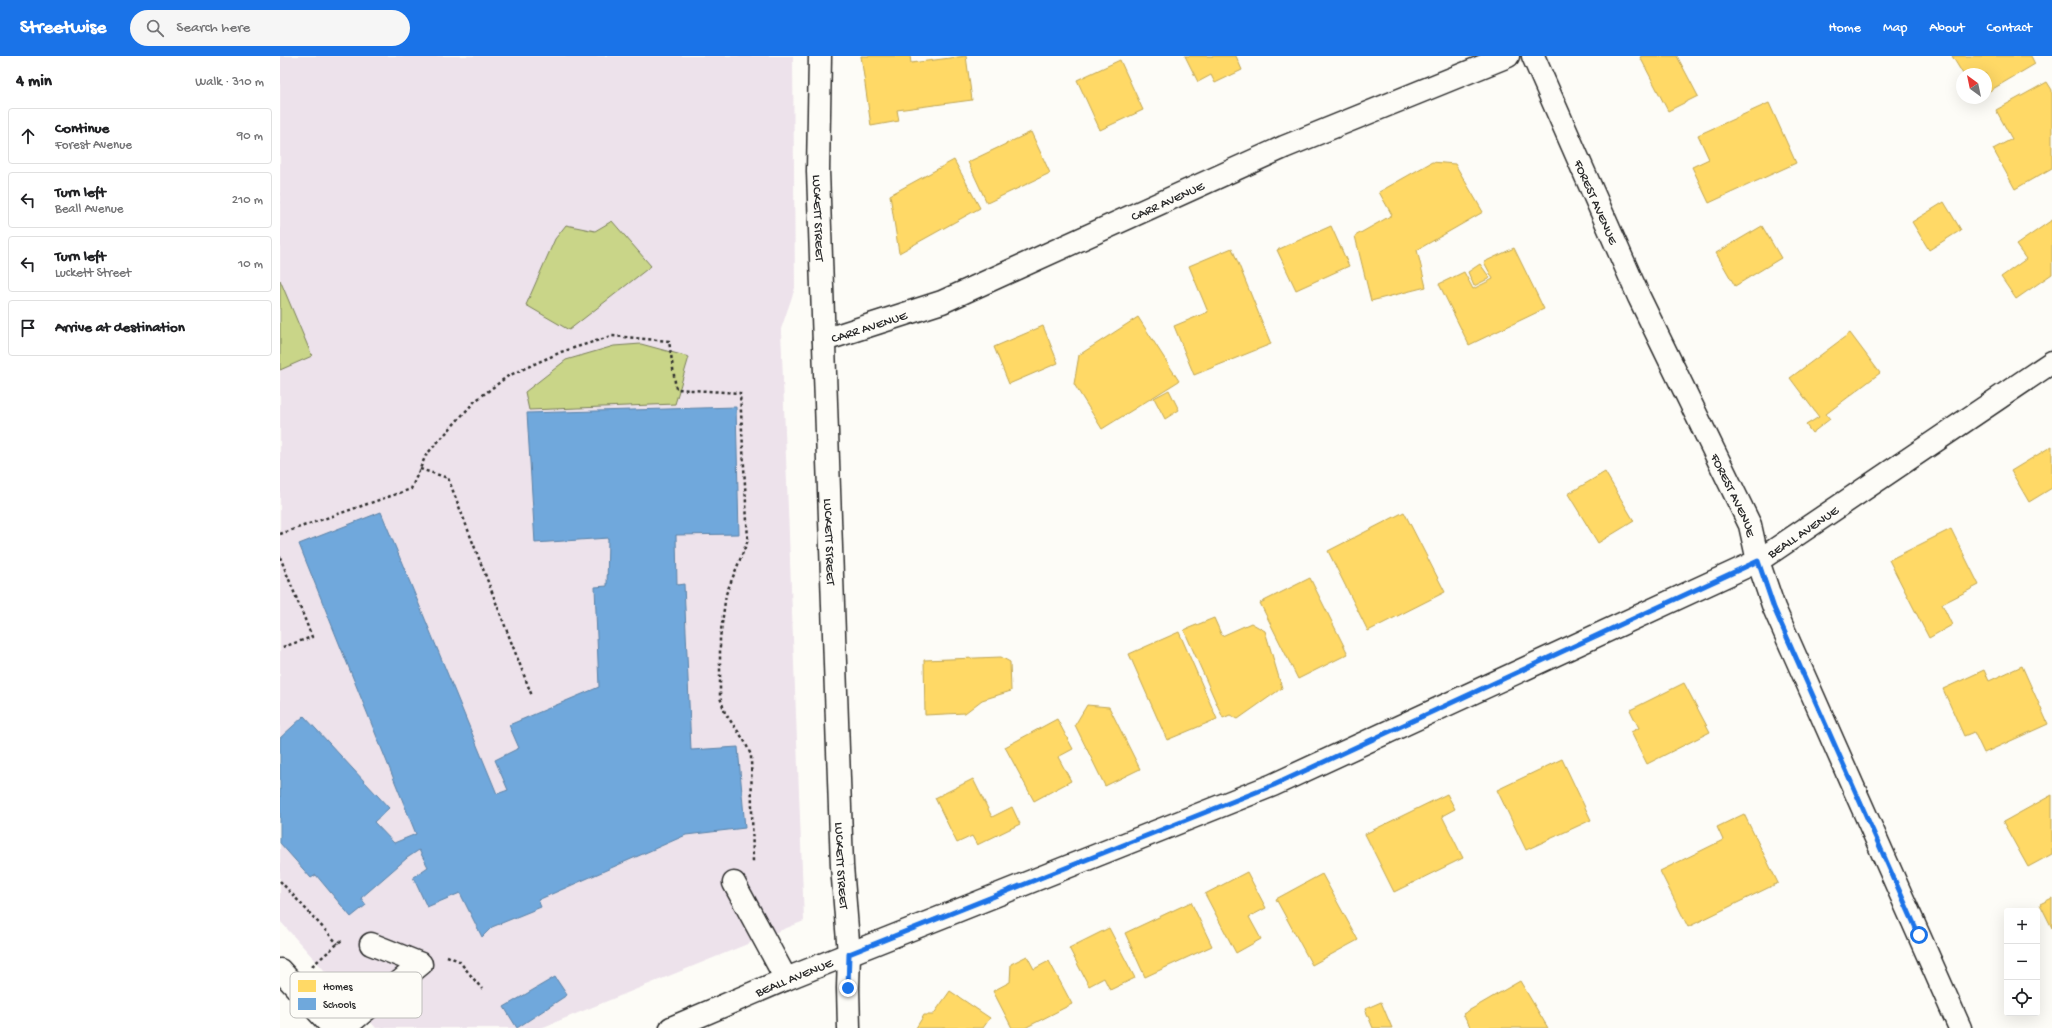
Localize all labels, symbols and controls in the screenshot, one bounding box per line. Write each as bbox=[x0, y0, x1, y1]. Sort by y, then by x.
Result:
search box bbox=[130, 10, 410, 46]
text: Streetwise bbox=[20, 17, 106, 40]
icon: search bbox=[144, 17, 166, 39]
text: Search here bbox=[176, 19, 250, 37]
text: Home bbox=[1829, 20, 1861, 37]
text: Map bbox=[1883, 20, 1907, 37]
text: About bbox=[1929, 20, 1965, 37]
text: Contact bbox=[1987, 20, 2032, 37]
north arrow bbox=[1956, 68, 1992, 104]
text: 4 min bbox=[16, 72, 52, 92]
text: Walk · 310 m bbox=[195, 75, 264, 90]
text: Continue bbox=[55, 120, 109, 138]
icon: ahead bbox=[17, 125, 39, 147]
text: 90 m bbox=[237, 129, 263, 144]
text: Forest Avenue bbox=[55, 138, 132, 153]
street label: FOREST AVENUE bbox=[1569, 157, 1620, 248]
street label: LUCKETT STREET bbox=[808, 174, 826, 263]
street label: CARR AVENUE bbox=[1129, 179, 1208, 225]
text: Turn left bbox=[55, 184, 106, 202]
icon: left bbox=[17, 189, 39, 211]
text: 210 m bbox=[232, 193, 263, 208]
text: Beall Avenue bbox=[55, 202, 123, 217]
text: Turn left bbox=[55, 248, 106, 266]
icon: left bbox=[17, 253, 39, 275]
text: 10 m bbox=[238, 257, 263, 272]
text: Luckett Street bbox=[55, 266, 131, 281]
street label: CARR AVENUE bbox=[830, 309, 910, 347]
icon: arrive bbox=[17, 317, 39, 339]
text: Arrive at destination bbox=[55, 319, 185, 337]
street label: FOREST AVENUE bbox=[1706, 451, 1758, 539]
street label: LUCKETT STREET bbox=[819, 498, 837, 586]
street label: BEALL AVENUE bbox=[1765, 503, 1843, 563]
street label: LUCKETT STREET bbox=[830, 822, 850, 911]
map controls bbox=[2004, 908, 2040, 1016]
button: + bbox=[2004, 908, 2040, 944]
route start bbox=[1910, 926, 1928, 944]
button: − bbox=[2004, 944, 2040, 980]
street label: BEALL AVENUE bbox=[753, 956, 836, 1002]
legend bbox=[290, 972, 422, 1018]
route end bbox=[839, 979, 857, 997]
button: locate bbox=[2004, 980, 2040, 1016]
text: Homes bbox=[323, 982, 353, 994]
text: Schools bbox=[323, 1000, 357, 1012]

